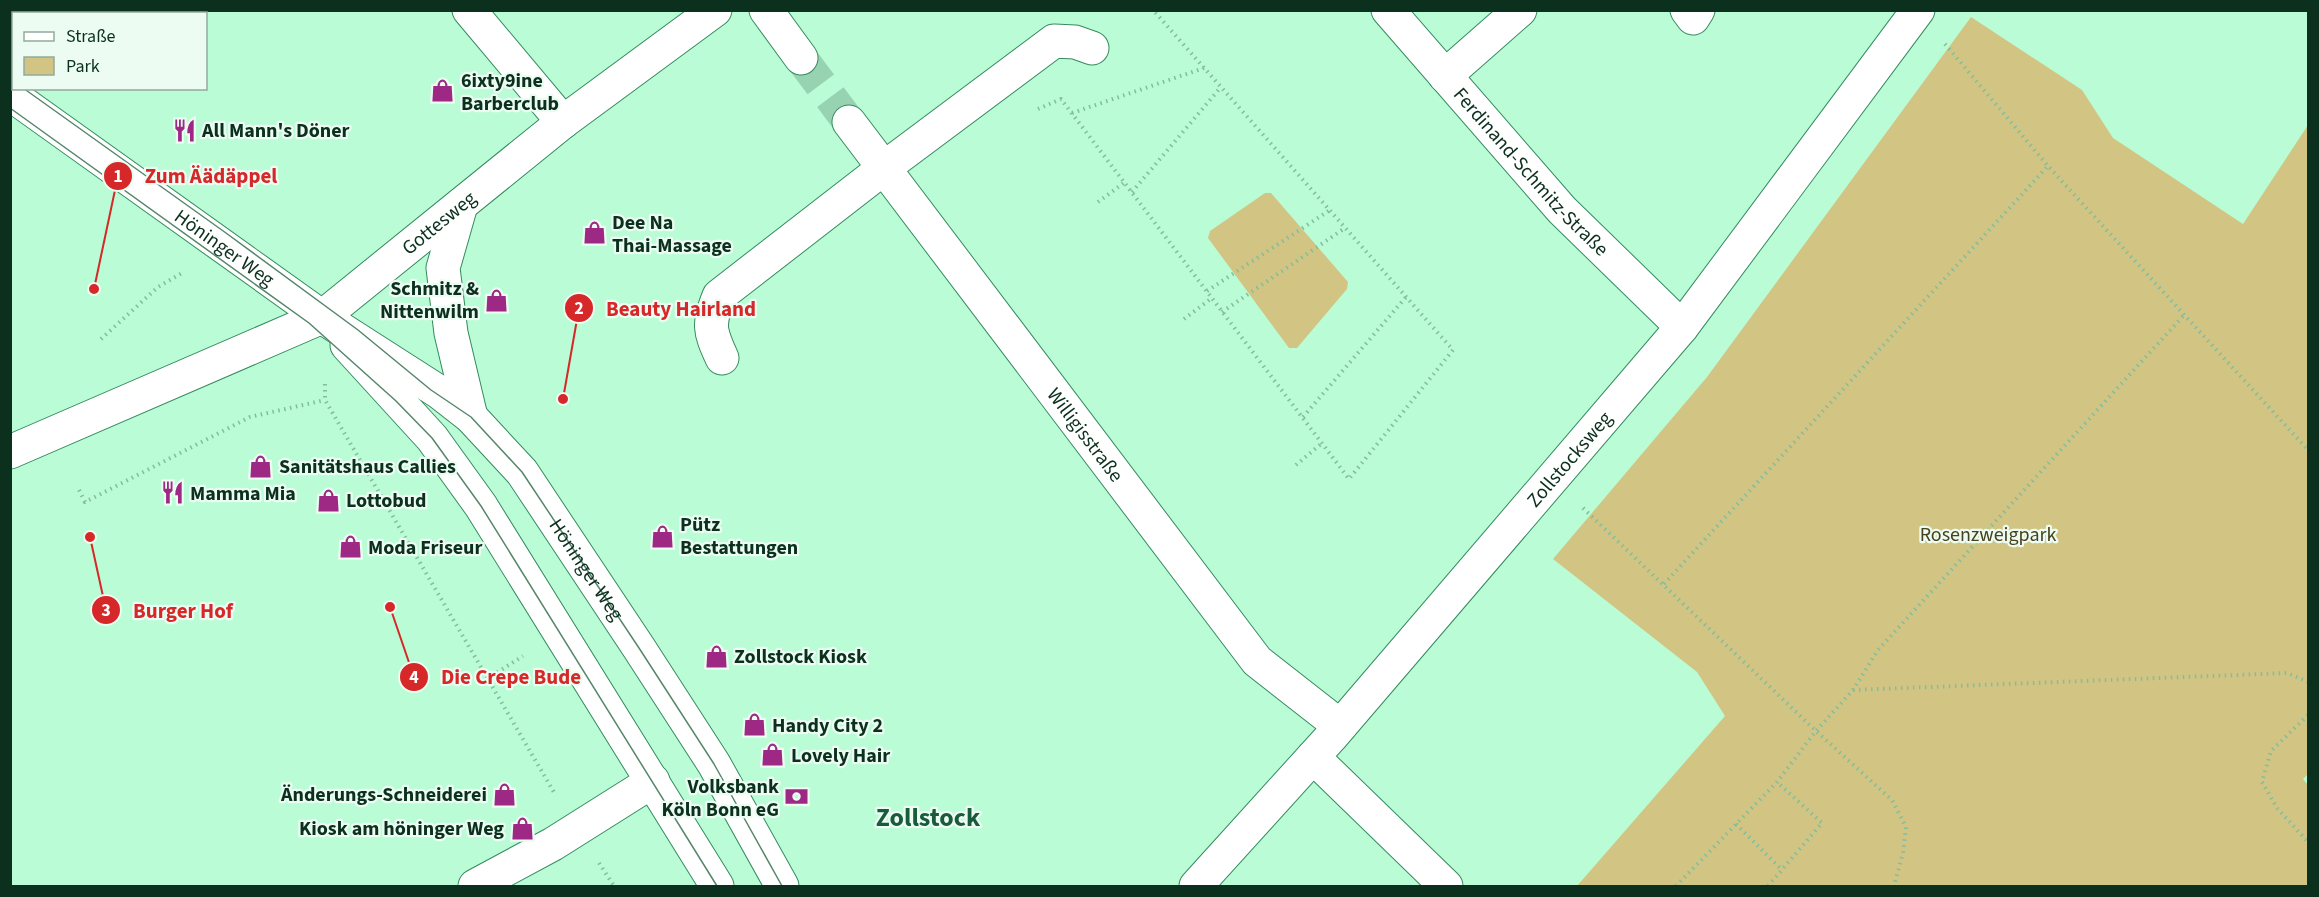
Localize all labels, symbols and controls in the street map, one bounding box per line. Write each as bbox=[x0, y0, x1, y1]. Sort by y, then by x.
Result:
legend bbox=[12, 12, 207, 90]
text: Straße bbox=[66, 24, 116, 49]
text: Park bbox=[66, 54, 100, 79]
place label: 6ixty9ine Barberclub bbox=[461, 67, 559, 118]
shop icon: 6ixty9ine Barberclub bbox=[430, 78, 456, 104]
street label: Ferdinand-Schmitz-Straße bbox=[1446, 82, 1615, 263]
restaurant icon: All Mann's Döner bbox=[171, 117, 197, 143]
place label: All Mann's Döner bbox=[201, 117, 350, 145]
callout: Zum Äädäppel bbox=[103, 156, 290, 195]
text: Zum Äädäppel bbox=[145, 161, 277, 191]
text: 1 bbox=[113, 164, 123, 189]
street label: Gottesweg bbox=[396, 185, 482, 262]
street label: Höninger Weg bbox=[168, 203, 280, 294]
place label: Dee Na Thai-Massage bbox=[612, 209, 732, 260]
shop icon: Dee Na Thai-Massage bbox=[581, 220, 607, 246]
place label: Schmitz & Nittenwilm bbox=[380, 275, 479, 326]
shop icon: Schmitz & Nittenwilm bbox=[484, 287, 510, 313]
callout: Beauty Hairland bbox=[564, 289, 768, 328]
text: Beauty Hairland bbox=[606, 294, 756, 324]
text: 2 bbox=[574, 296, 584, 321]
street label: Willigisstraße bbox=[1040, 382, 1130, 488]
street label: Zollstocksweg bbox=[1521, 406, 1619, 514]
shop icon: Sanitätshaus Callies bbox=[248, 453, 274, 479]
place label: Sanitätshaus Callies bbox=[279, 453, 456, 481]
restaurant icon: Mamma Mia bbox=[159, 480, 185, 506]
place label: Mamma Mia bbox=[190, 480, 296, 508]
shop icon: Lottobud bbox=[315, 487, 341, 513]
place label: Lottobud bbox=[346, 487, 427, 515]
place label: Pütz Bestattungen bbox=[680, 511, 798, 562]
street label: Höninger Weg bbox=[542, 514, 630, 626]
park label: Rosenzweigpark bbox=[1920, 521, 2056, 549]
shop icon: Pütz Bestattungen bbox=[649, 523, 675, 549]
shop icon: Moda Friseur bbox=[337, 534, 363, 560]
place label: Moda Friseur bbox=[368, 534, 482, 562]
callout: Burger Hof bbox=[91, 591, 245, 630]
text: Burger Hof bbox=[133, 596, 234, 626]
text: 3 bbox=[101, 598, 111, 623]
shop icon: Zollstock Kiosk bbox=[703, 643, 729, 669]
place label: Zollstock Kiosk bbox=[734, 643, 867, 671]
callout: Die Crepe Bude bbox=[399, 657, 593, 696]
text: Die Crepe Bude bbox=[441, 662, 581, 692]
text: 4 bbox=[409, 665, 419, 690]
shop icon: Handy City 2 bbox=[741, 712, 767, 738]
place label: Handy City 2 bbox=[772, 712, 883, 740]
shop icon: Lovely Hair bbox=[760, 742, 786, 768]
place label: Lovely Hair bbox=[791, 742, 890, 770]
place label: Volksbank Köln Bonn eG bbox=[662, 773, 779, 824]
place label: Änderungs-Schneiderei bbox=[280, 781, 487, 809]
shop icon: Änderungs-Schneiderei bbox=[492, 781, 518, 807]
bank icon: Volksbank Köln Bonn eG bbox=[784, 784, 810, 810]
district label: Zollstock bbox=[876, 799, 981, 836]
place label: Kiosk am höninger Weg bbox=[299, 815, 504, 843]
shop icon: Kiosk am höninger Weg bbox=[509, 815, 535, 841]

